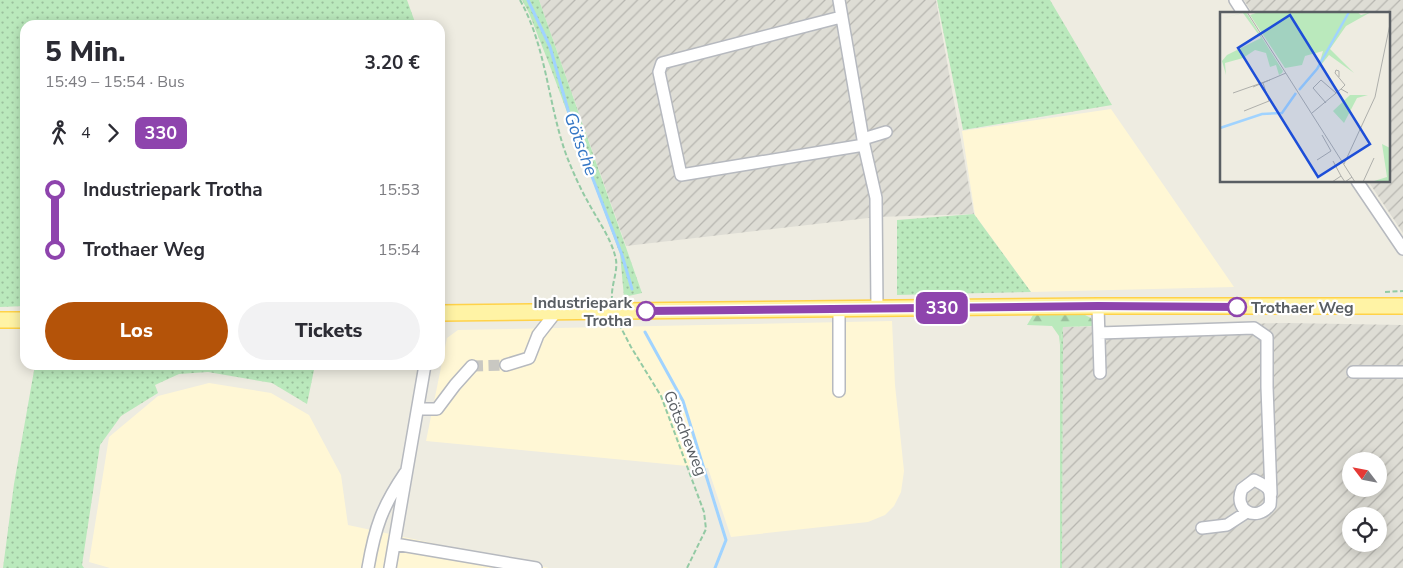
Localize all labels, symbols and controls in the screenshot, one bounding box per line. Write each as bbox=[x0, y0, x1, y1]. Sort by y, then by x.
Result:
inset map bbox=[1220, 12, 1390, 182]
text: 5 Min. bbox=[45, 33, 126, 71]
text: 3.20 € bbox=[365, 50, 420, 76]
text: 15:49 – 15:54 · Bus bbox=[45, 71, 185, 93]
water label: Götsche bbox=[558, 109, 604, 180]
icon: walk bbox=[45, 119, 73, 147]
icon: forward bbox=[99, 119, 127, 147]
text: 330 bbox=[145, 121, 177, 145]
text: 4 bbox=[81, 122, 91, 144]
text: Industriepark Trotha bbox=[83, 177, 263, 203]
text: 15:53 bbox=[378, 179, 420, 201]
text: Trothaer Weg bbox=[83, 237, 205, 263]
text: 15:54 bbox=[378, 239, 420, 261]
place label: Industriepark Trotha bbox=[533, 292, 632, 332]
line badge: 330 bbox=[913, 292, 971, 324]
text: 330 bbox=[926, 296, 958, 320]
marker: Trothaer Weg bbox=[1227, 297, 1247, 317]
place label: Trothaer Weg bbox=[1251, 297, 1354, 319]
marker: Industriepark Trotha bbox=[636, 301, 656, 321]
button: Los bbox=[45, 302, 228, 360]
button: Tickets bbox=[238, 302, 420, 360]
street label: Götscheweg bbox=[658, 388, 712, 479]
north arrow bbox=[1342, 452, 1388, 498]
map controls bbox=[1342, 452, 1387, 552]
button: locate bbox=[1342, 507, 1387, 552]

